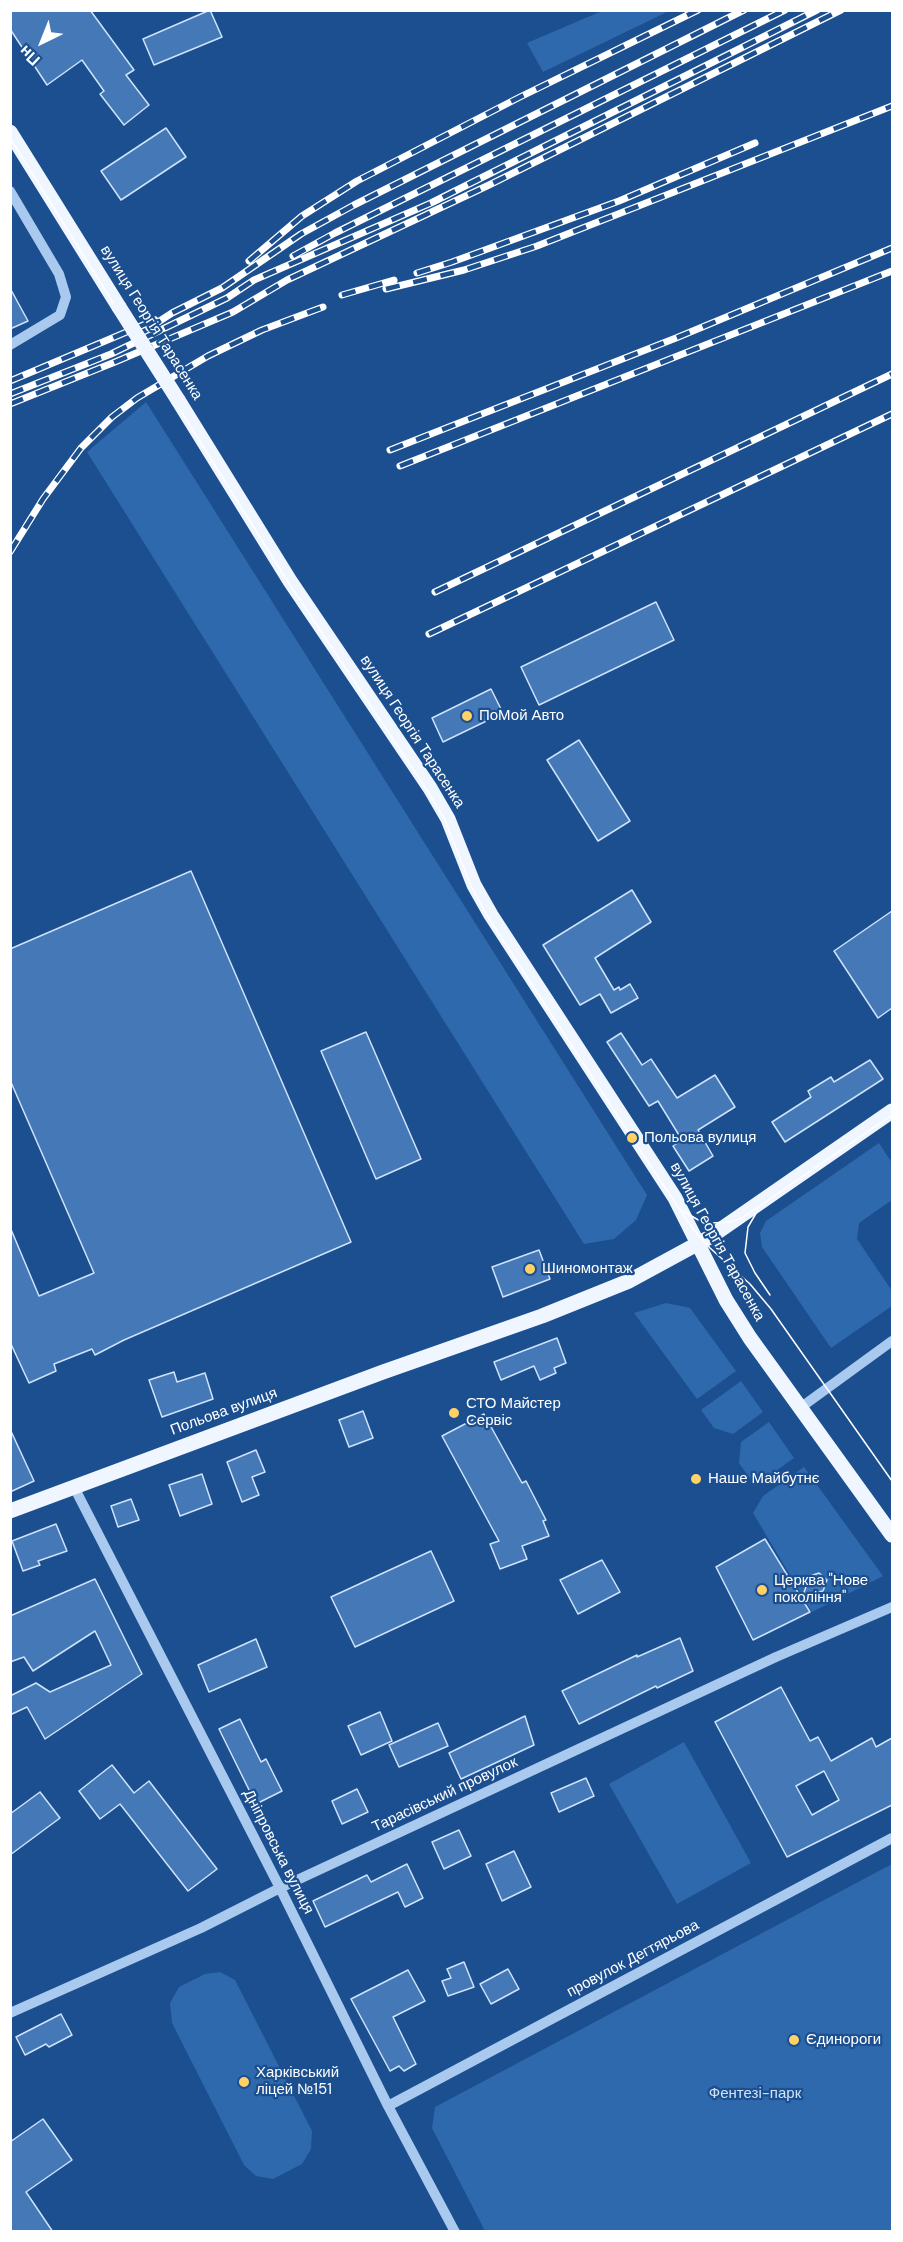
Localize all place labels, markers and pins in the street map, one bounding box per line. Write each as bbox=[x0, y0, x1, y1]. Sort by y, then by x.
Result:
place label: ПоМой Авто bbox=[479, 707, 564, 725]
marker: ПоМой Авто bbox=[460, 709, 474, 723]
place label: Польова вулиця bbox=[644, 1129, 756, 1147]
marker: Польова вулиця bbox=[625, 1131, 639, 1145]
place label: Шиномонтаж bbox=[542, 1260, 633, 1278]
marker: Шиномонтаж bbox=[523, 1262, 537, 1276]
place label: СТО Майстер Сервіс bbox=[466, 1395, 561, 1430]
marker: СТО Майстер Сервіс bbox=[447, 1406, 461, 1420]
place label: Наше Майбутнє bbox=[708, 1470, 819, 1488]
marker: Наше Майбутнє bbox=[689, 1472, 703, 1486]
place label: Церква "Нове покоління" bbox=[774, 1572, 868, 1607]
marker: Церква "Нове покоління" bbox=[755, 1583, 769, 1597]
place label: Єдинороги bbox=[806, 2031, 881, 2049]
marker: Єдинороги bbox=[787, 2033, 801, 2047]
place label: Харківський ліцей №151 bbox=[256, 2064, 339, 2099]
marker: Харківський ліцей №151 bbox=[237, 2075, 251, 2089]

